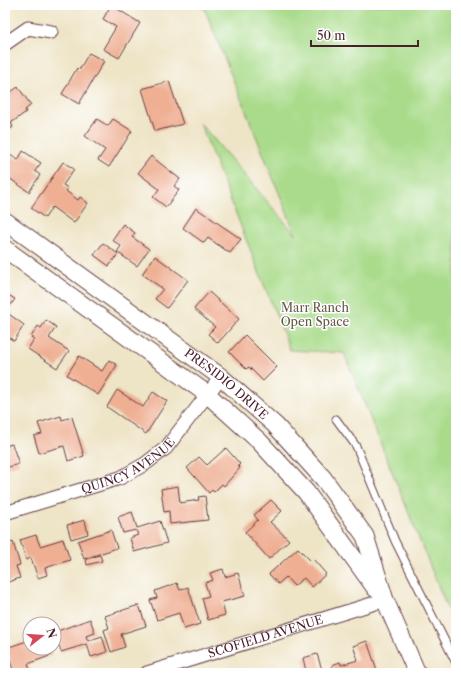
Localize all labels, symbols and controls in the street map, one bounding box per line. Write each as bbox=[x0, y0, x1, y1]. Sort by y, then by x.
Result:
scale bar bbox=[311, 22, 418, 48]
text: 50 m bbox=[317, 28, 346, 43]
park label: Marr Ranch Open Space bbox=[281, 300, 350, 329]
street label: PRESIDIO DRIVE bbox=[182, 345, 271, 422]
street label: QUINCY AVENUE bbox=[79, 435, 178, 496]
street label: SCOFIELD AVENUE bbox=[206, 611, 325, 661]
north arrow bbox=[22, 616, 62, 656]
text: N bbox=[43, 626, 60, 640]

